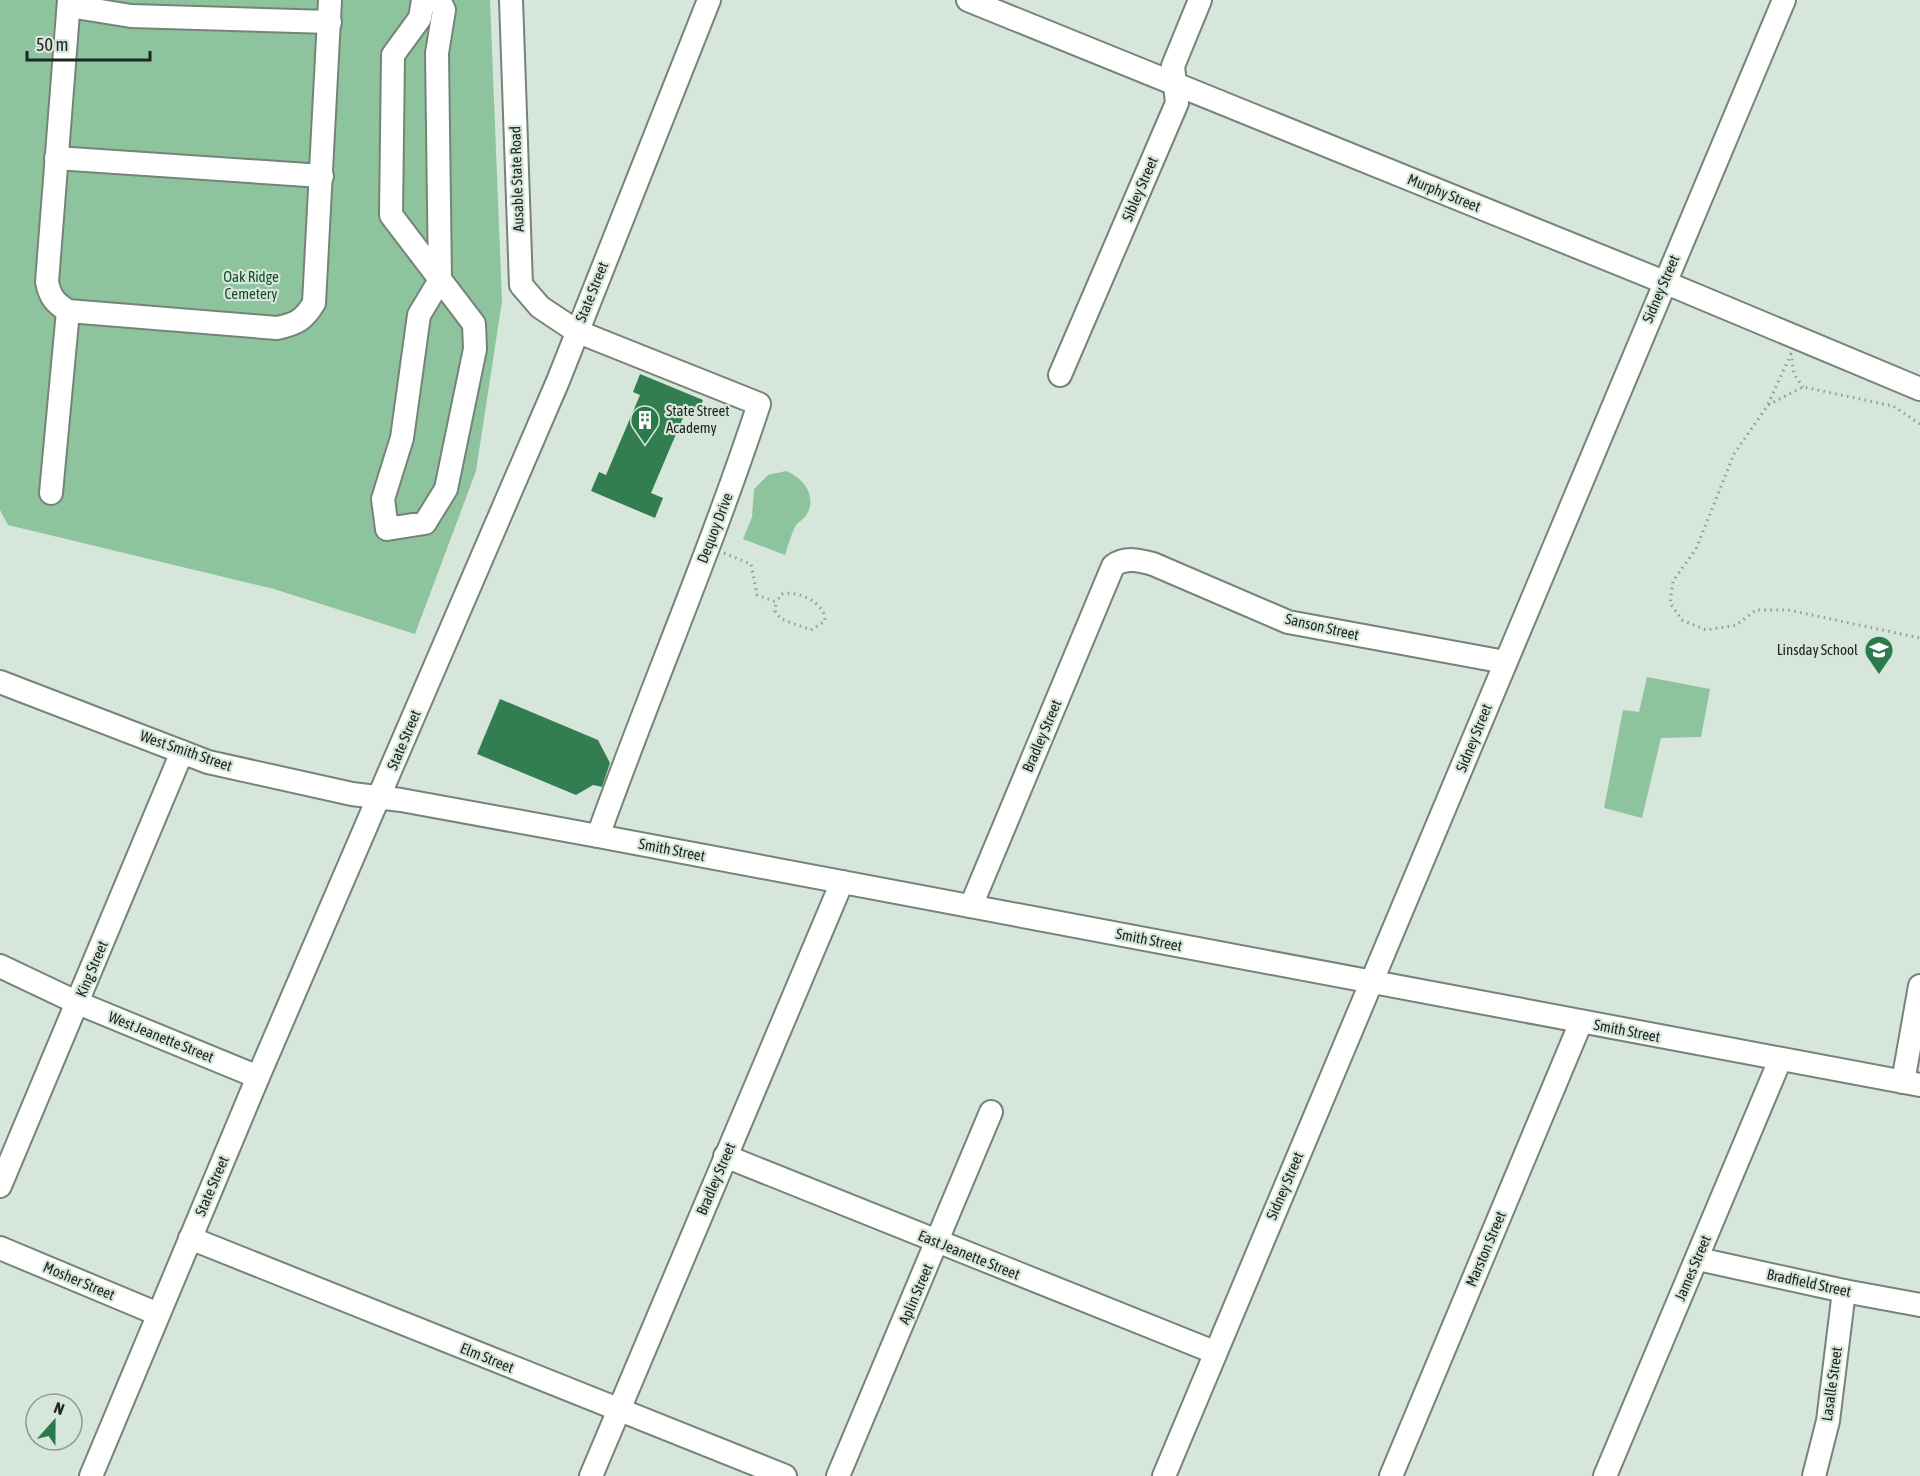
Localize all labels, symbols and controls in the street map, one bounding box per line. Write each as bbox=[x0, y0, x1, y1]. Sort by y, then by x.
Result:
scale bar bbox=[27, 24, 150, 62]
text: 50 m bbox=[36, 34, 68, 55]
street label: Ausable State Road bbox=[506, 126, 527, 232]
street label: Sibley Street bbox=[1118, 154, 1161, 224]
street label: Murphy Street bbox=[1405, 170, 1483, 215]
street label: Sidney Street bbox=[1639, 252, 1682, 325]
street label: State Street bbox=[572, 259, 611, 324]
park label: Oak Ridge Cemetery bbox=[223, 268, 279, 302]
place label: State Street Academy bbox=[666, 402, 730, 436]
building icon: State Street Academy bbox=[629, 404, 661, 446]
street label: Dequoy Drive bbox=[693, 490, 736, 565]
street label: Sanson Street bbox=[1284, 610, 1361, 643]
school or university icon: Linsday School bbox=[1863, 634, 1895, 676]
place label: Linsday School bbox=[1777, 641, 1858, 658]
street label: Bradley Street bbox=[1019, 697, 1064, 775]
street label: Sidney Street bbox=[1452, 701, 1495, 774]
street label: State Street bbox=[383, 707, 424, 772]
street label: West Smith Street bbox=[138, 727, 234, 774]
street label: Smith Street bbox=[638, 835, 707, 864]
street label: Smith Street bbox=[1115, 925, 1184, 954]
street label: King Street bbox=[72, 938, 111, 1000]
street label: West Jeanette Street bbox=[106, 1008, 216, 1065]
street label: Smith Street bbox=[1593, 1016, 1662, 1045]
street label: Bradley Street bbox=[693, 1140, 738, 1218]
street label: Sidney Street bbox=[1263, 1149, 1306, 1222]
street label: State Street bbox=[191, 1153, 232, 1218]
street label: Marston Street bbox=[1462, 1209, 1509, 1289]
street label: East Jeanette Street bbox=[916, 1226, 1022, 1283]
street label: James Street bbox=[1671, 1232, 1714, 1303]
street label: Mosher Street bbox=[41, 1258, 117, 1303]
street label: Aplin Street bbox=[895, 1261, 936, 1327]
street label: Bradfield Street bbox=[1765, 1265, 1853, 1300]
street label: Elm Street bbox=[458, 1339, 516, 1376]
street label: Lasalle Street bbox=[1818, 1346, 1845, 1422]
north arrow bbox=[24, 1392, 84, 1452]
text: N bbox=[52, 1398, 67, 1418]

